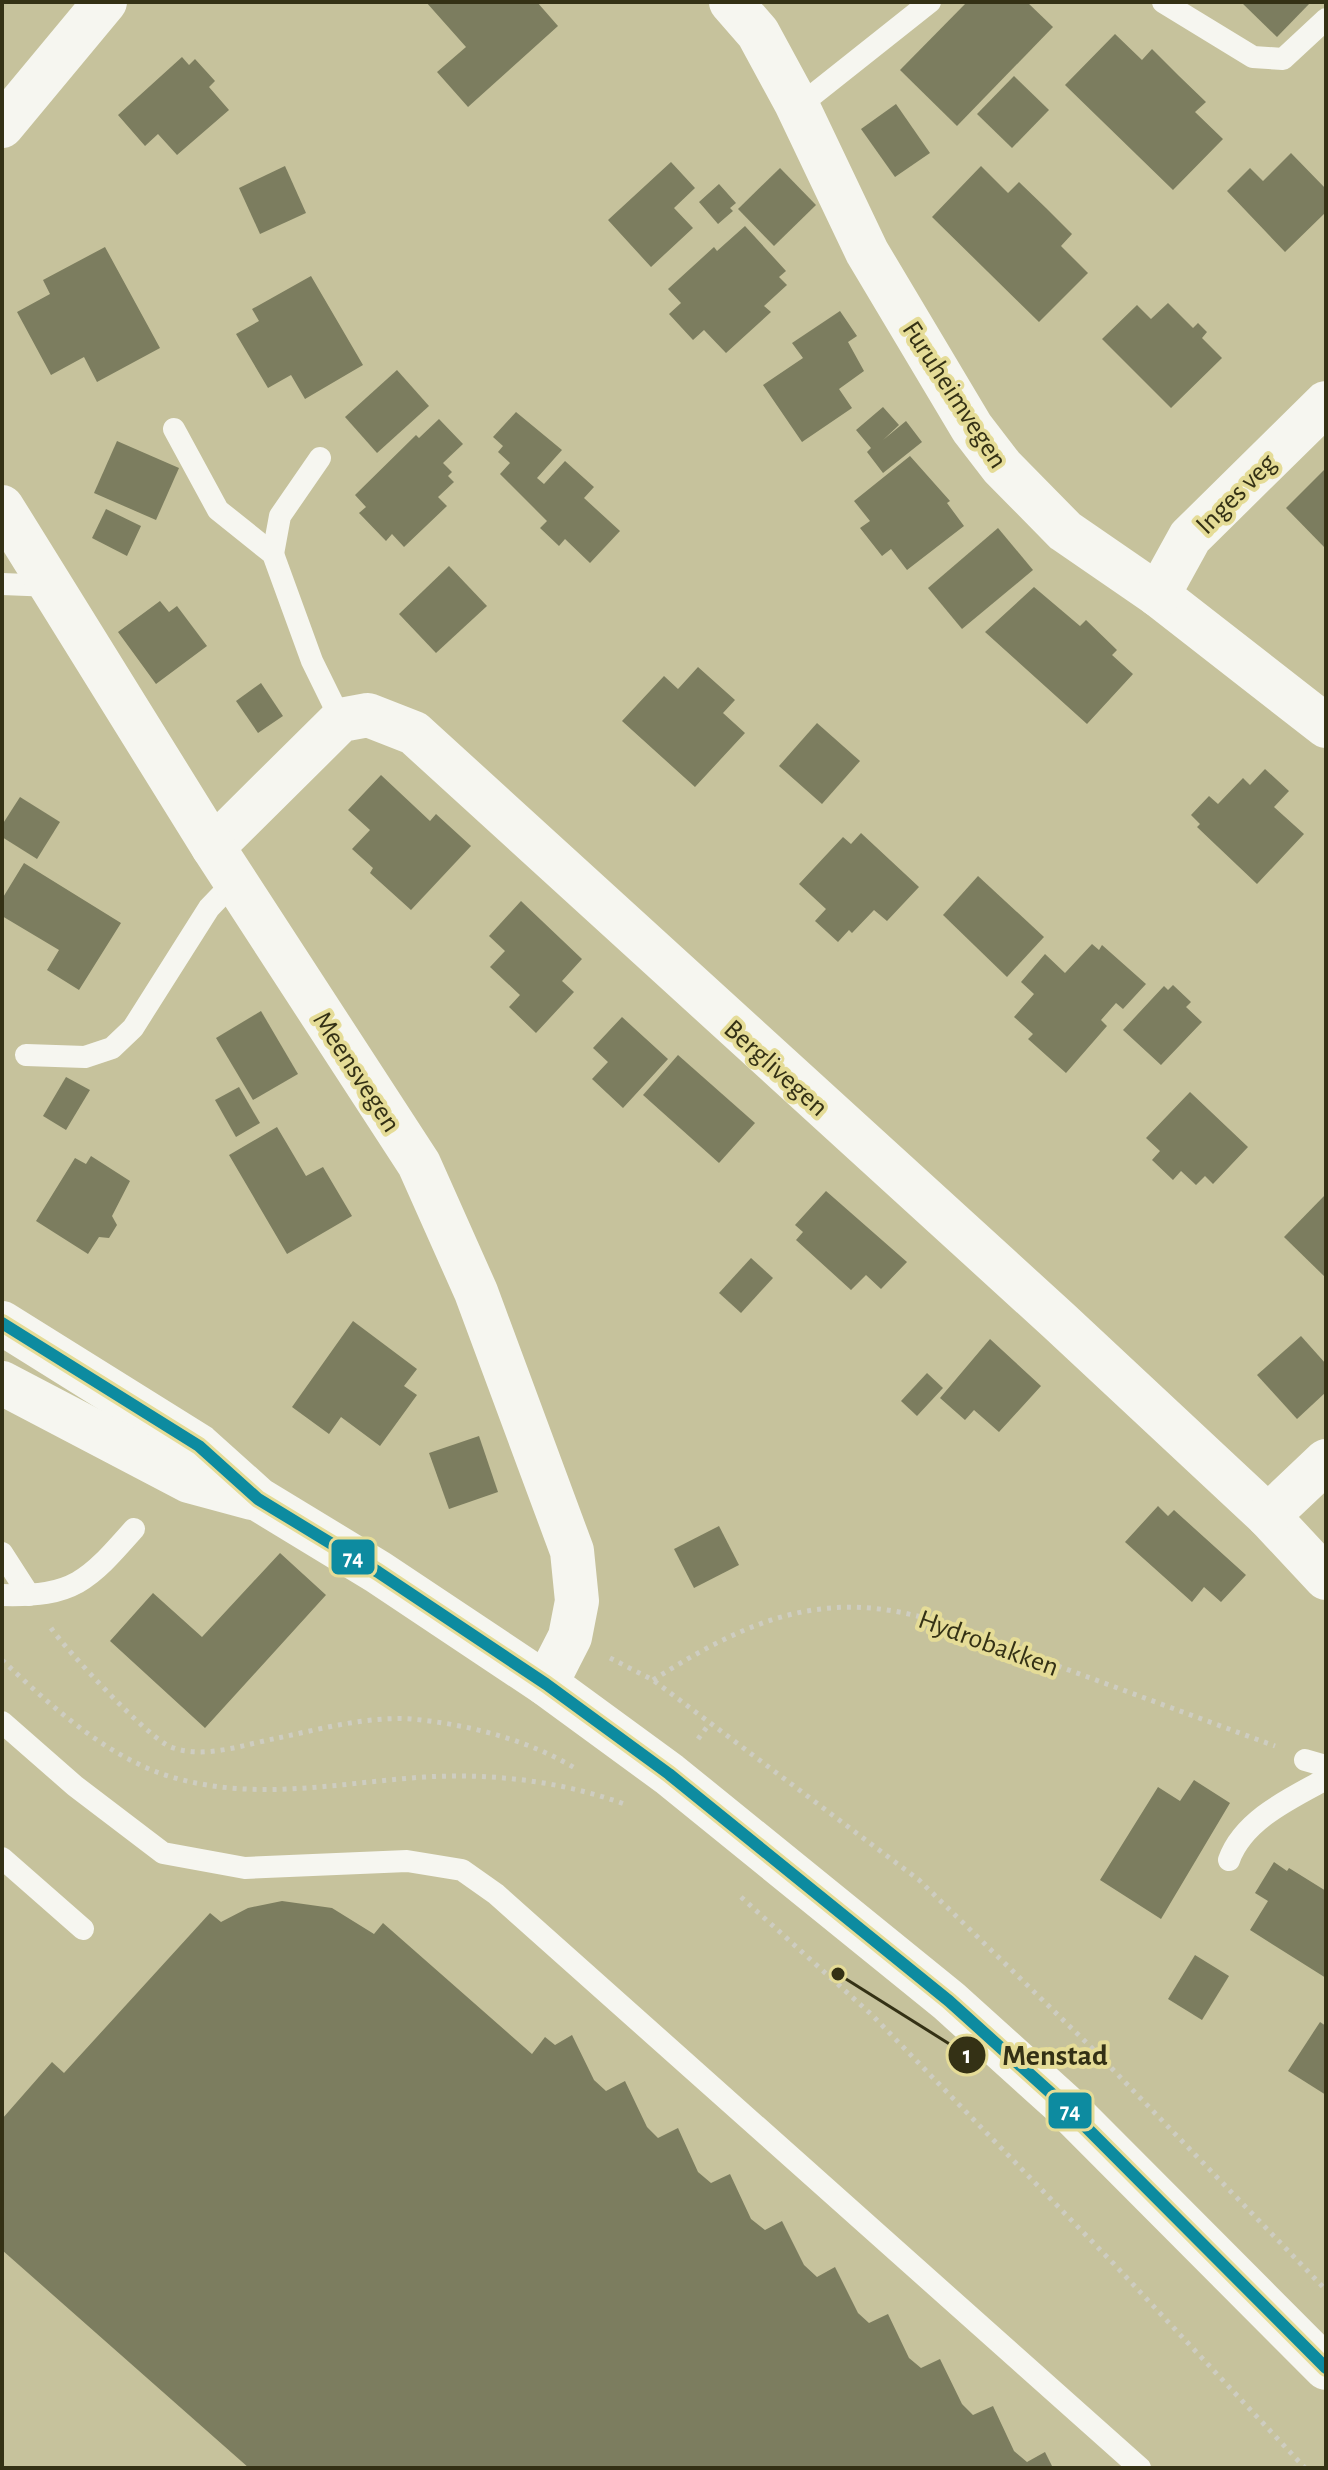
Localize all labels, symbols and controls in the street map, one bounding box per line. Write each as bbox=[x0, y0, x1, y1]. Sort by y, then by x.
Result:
street label: Furuheimvegen bbox=[896, 316, 1012, 474]
street label: Inges veg bbox=[1191, 449, 1282, 540]
street label: Meensvegen bbox=[307, 1007, 405, 1137]
street label: Berglivegen bbox=[718, 1015, 833, 1122]
line badge: 74 bbox=[330, 1538, 376, 1576]
text: 74 bbox=[343, 1547, 363, 1569]
street label: Hydrobakken bbox=[915, 1606, 1062, 1682]
callout: Menstad bbox=[947, 2028, 1124, 2082]
text: Menstad bbox=[1002, 2041, 1108, 2071]
text: 1 bbox=[963, 2044, 971, 2068]
line badge: 74 bbox=[1047, 2091, 1093, 2130]
text: 74 bbox=[1060, 2100, 1080, 2122]

